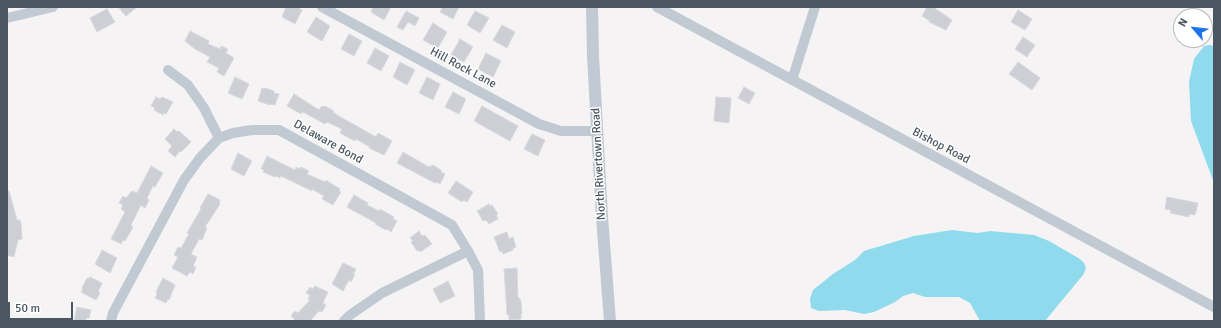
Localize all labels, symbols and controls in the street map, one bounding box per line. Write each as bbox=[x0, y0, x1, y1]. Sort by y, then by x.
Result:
north arrow bbox=[1173, 8, 1213, 48]
text: N bbox=[1175, 16, 1190, 29]
street label: Hill Rock Lane bbox=[427, 44, 499, 92]
street label: North Rivertown Road bbox=[589, 107, 609, 221]
street label: Delaware Bond bbox=[291, 117, 365, 167]
street label: Bishop Road bbox=[910, 125, 972, 167]
scale bar bbox=[10, 294, 75, 320]
text: 50 m bbox=[15, 301, 40, 316]

